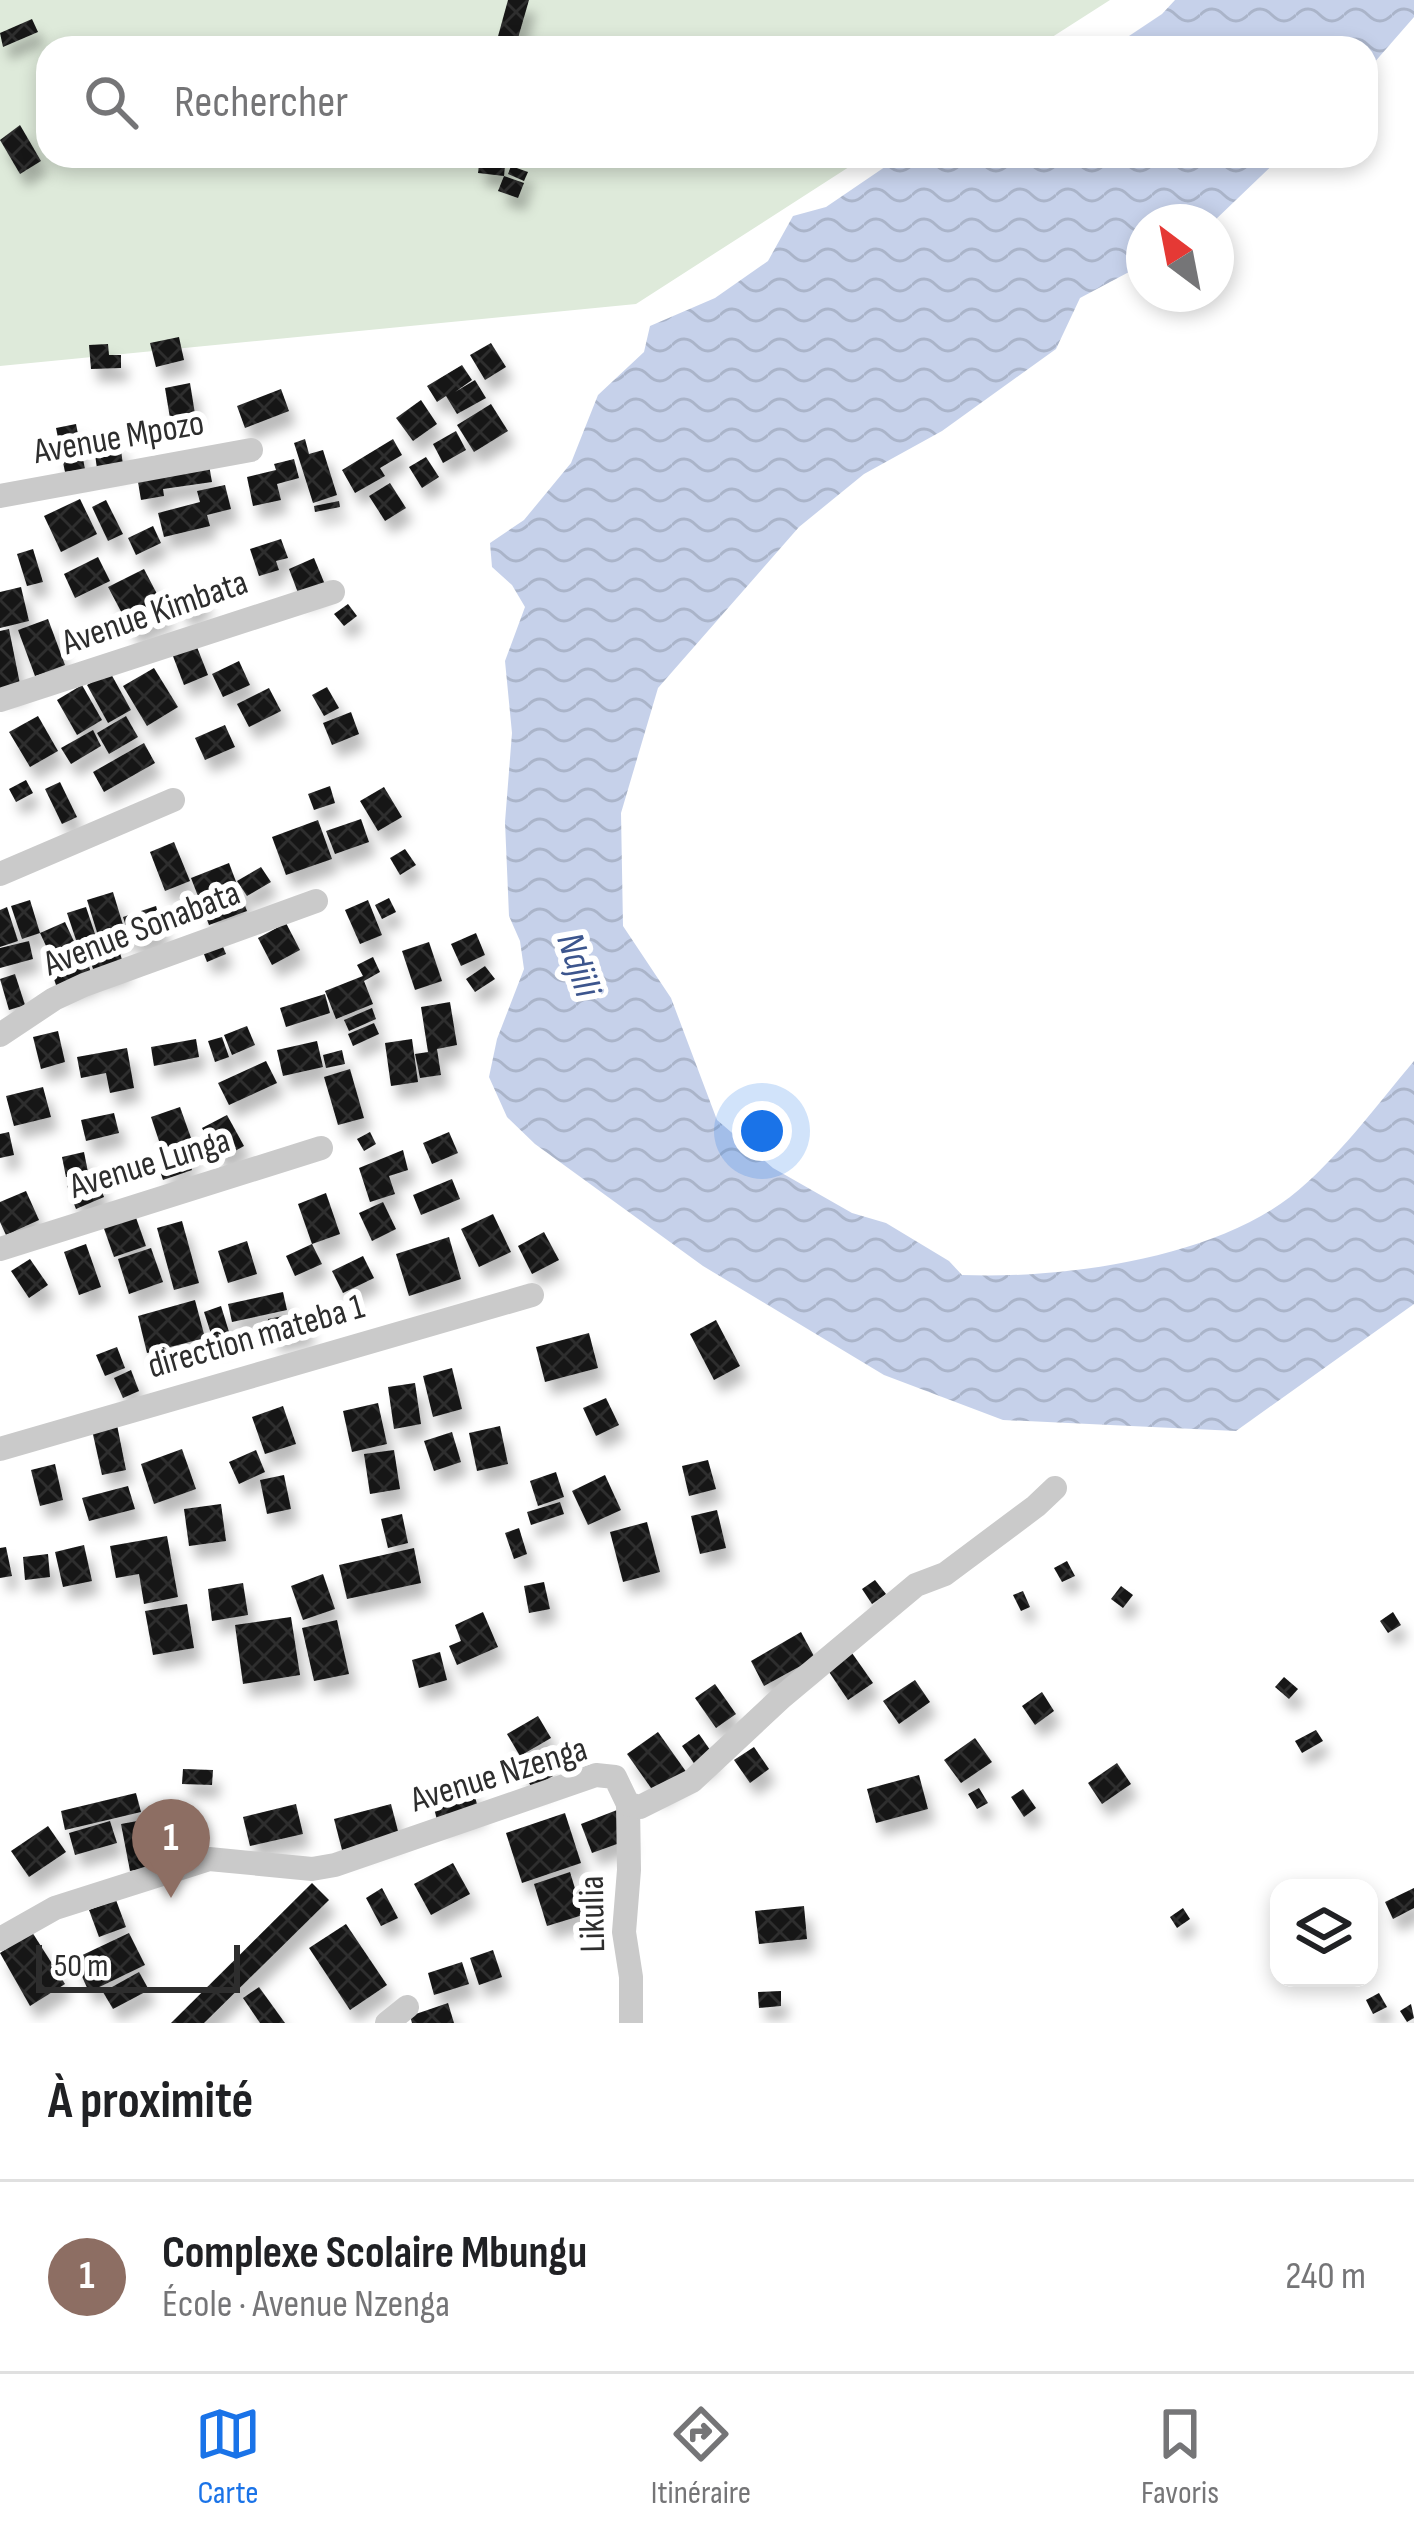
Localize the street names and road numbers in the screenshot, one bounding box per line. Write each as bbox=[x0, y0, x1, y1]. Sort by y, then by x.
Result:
street label: Avenue Mpozo bbox=[30, 402, 207, 474]
street label: Avenue Kimbata bbox=[56, 561, 253, 665]
street label: Avenue Sonabata bbox=[37, 872, 246, 986]
street label: Avenue Lunga bbox=[64, 1119, 235, 1209]
street label: direction mateba 1 bbox=[143, 1285, 370, 1388]
street label: Avenue Nzenga bbox=[405, 1728, 592, 1822]
street label: Likulia bbox=[571, 1875, 615, 1953]

